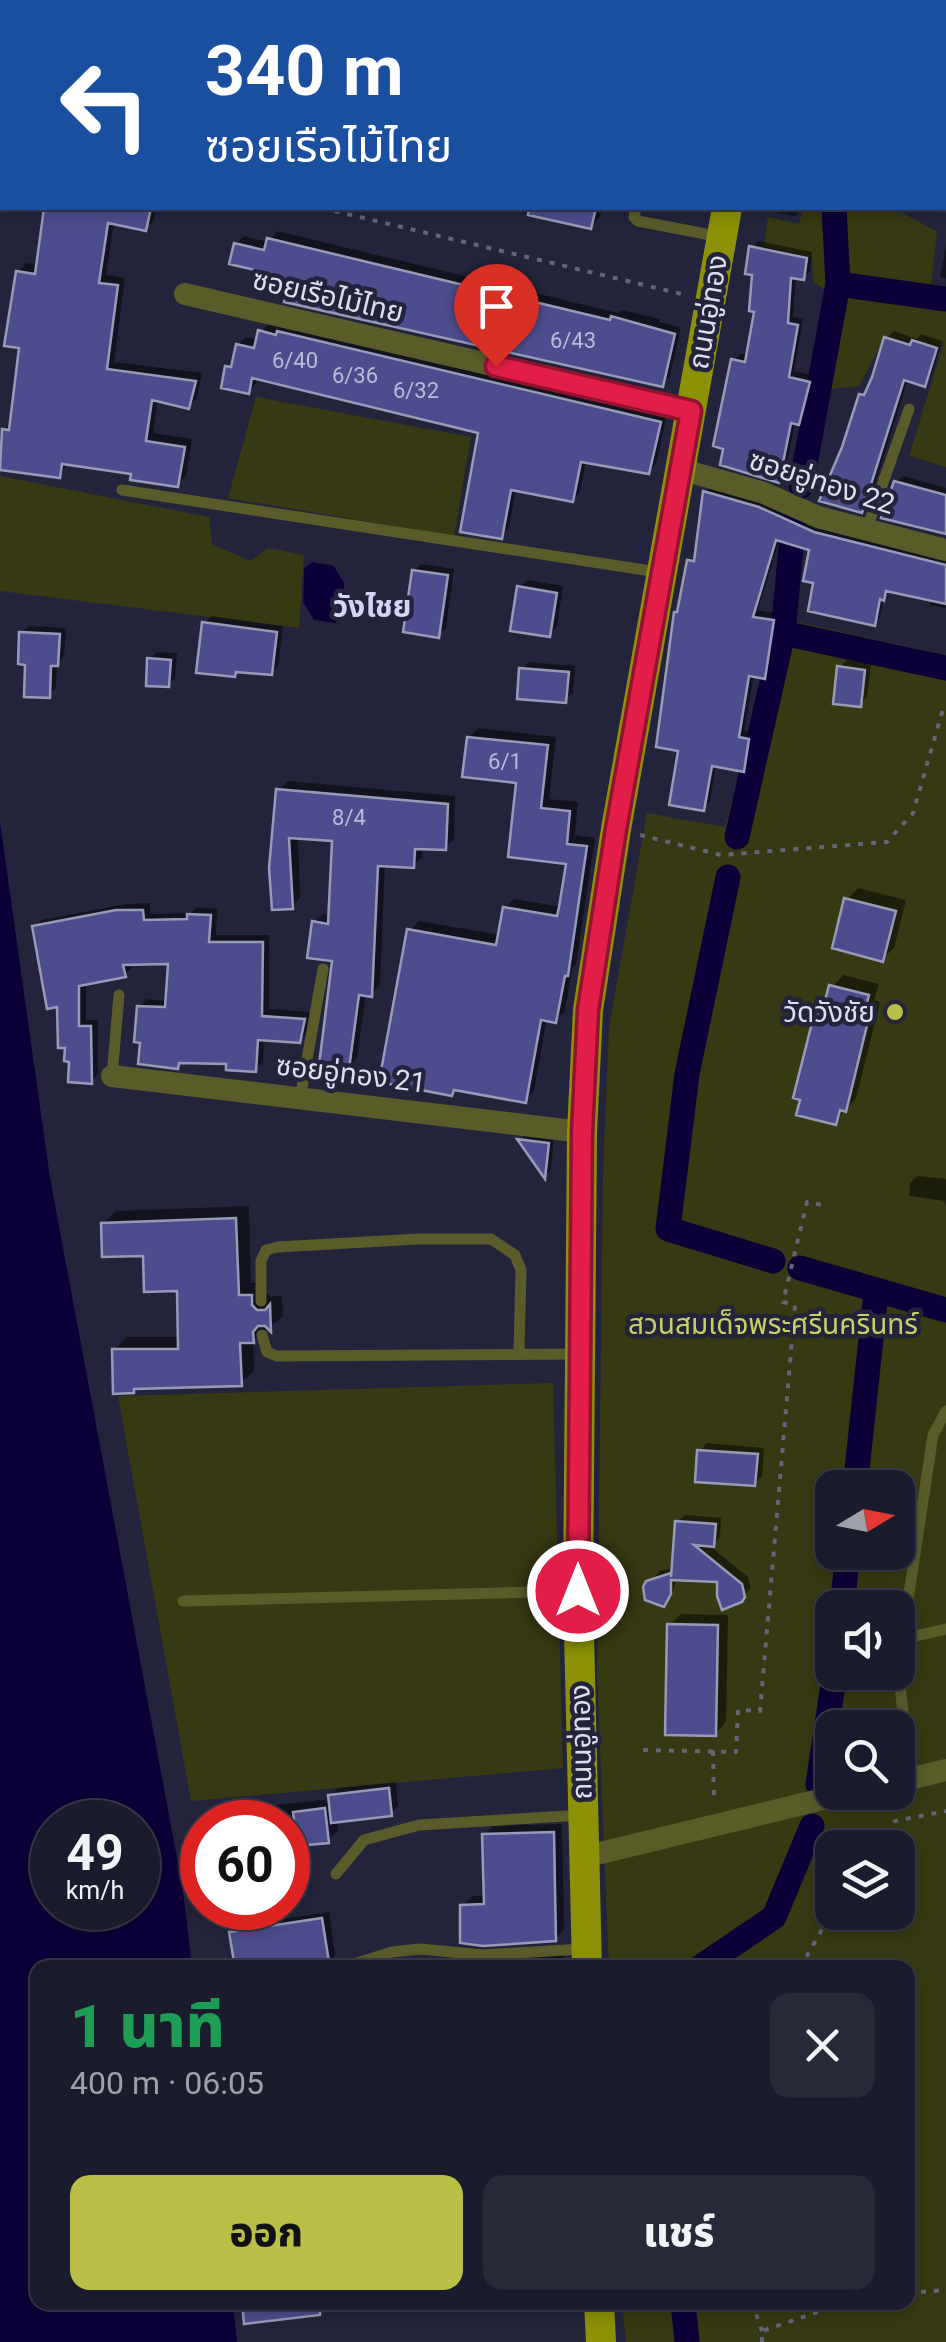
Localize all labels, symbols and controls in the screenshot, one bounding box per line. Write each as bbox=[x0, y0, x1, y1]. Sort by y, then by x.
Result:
text: 340 m bbox=[205, 30, 404, 112]
icon: left bbox=[40, 40, 170, 170]
text: ซอยเรือไม้ไทย bbox=[205, 120, 452, 173]
street label: ถนนอู่ทอง bbox=[682, 252, 735, 372]
street label: ซอยเรือไม้ไทย bbox=[249, 263, 407, 329]
pin bbox=[454, 264, 539, 367]
icon: arrive bbox=[469, 279, 524, 334]
house number: 6/43 bbox=[550, 328, 596, 353]
house number: 6/40 bbox=[272, 348, 318, 373]
house number: 6/36 bbox=[332, 363, 378, 388]
house number: 6/32 bbox=[393, 378, 439, 403]
street label: ซอยอู่ทอง 22 bbox=[745, 443, 899, 522]
district label: วังไชย bbox=[333, 589, 411, 624]
house number: 6/1 bbox=[488, 749, 522, 774]
house number: 8/4 bbox=[332, 805, 366, 830]
place label: วัดวังชัย bbox=[783, 996, 875, 1029]
marker: วัดวังชัย bbox=[884, 1001, 906, 1023]
street label: ซอยอู่ทอง 21 bbox=[274, 1048, 428, 1101]
park label: สวนสมเด็จพระศรีนครินทร์ bbox=[628, 1308, 919, 1341]
north arrow bbox=[815, 1470, 915, 1570]
map controls bbox=[815, 1470, 915, 1930]
position arrow bbox=[526, 1539, 630, 1643]
button: sound bbox=[815, 1590, 915, 1690]
street label: ถนนอู่ทอง bbox=[563, 1684, 600, 1800]
button: search bbox=[815, 1710, 915, 1810]
speed limit sign: 60 bbox=[180, 1800, 310, 1930]
text: 49 bbox=[66, 1824, 124, 1882]
button: layers bbox=[815, 1830, 915, 1930]
text: km/h bbox=[66, 1876, 124, 1905]
text: 1 นาที bbox=[70, 1991, 225, 2062]
button: close bbox=[770, 1993, 875, 2098]
text: 400 m · 06:05 bbox=[70, 2064, 264, 2102]
button: ออก bbox=[70, 2175, 463, 2290]
button: แชร์ bbox=[483, 2175, 875, 2290]

